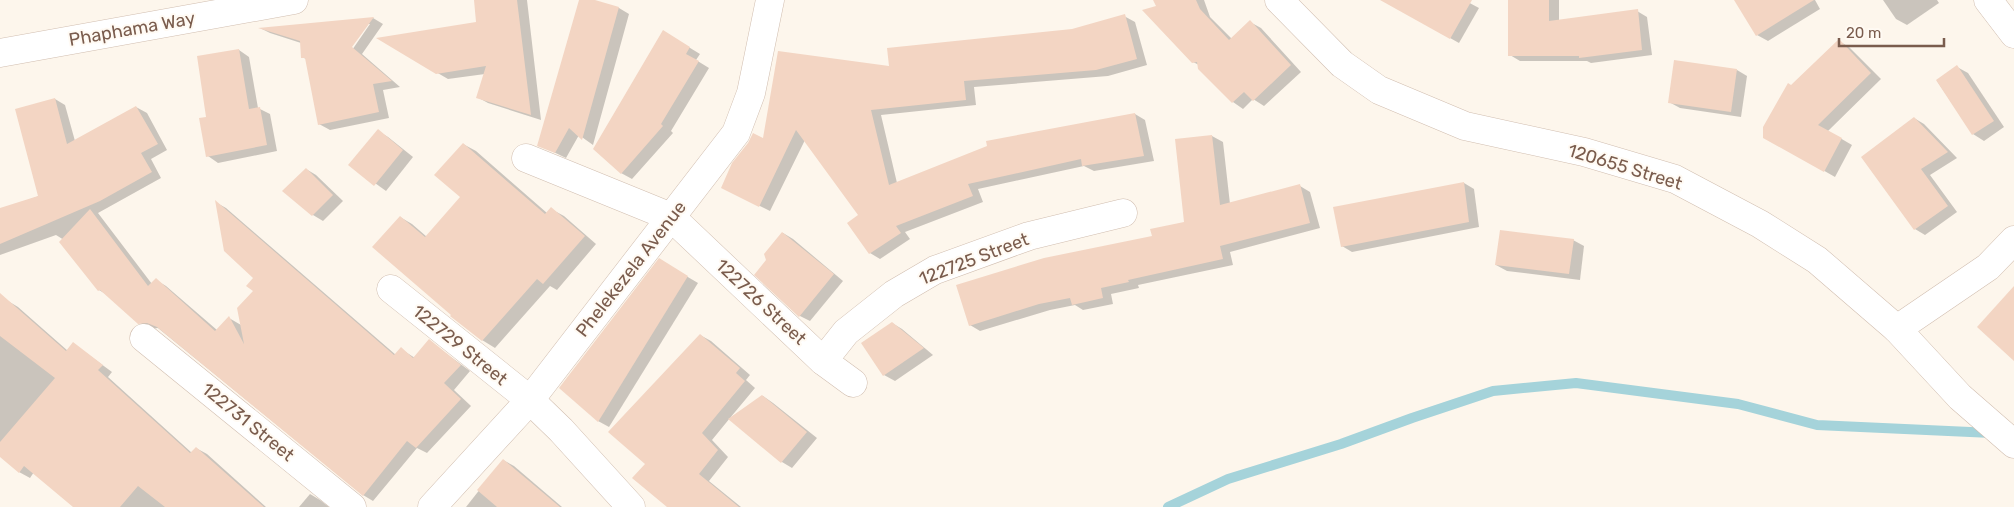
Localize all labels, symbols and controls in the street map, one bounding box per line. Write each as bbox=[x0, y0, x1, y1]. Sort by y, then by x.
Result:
street label: Phaphama Way bbox=[67, 7, 197, 51]
scale bar bbox=[1839, 15, 1944, 47]
text: 20 m bbox=[1846, 24, 1881, 42]
street label: 120655 Street bbox=[1565, 139, 1685, 195]
street label: Phelekezela Avenue bbox=[571, 197, 691, 341]
street label: 122725 Street bbox=[916, 228, 1032, 290]
street label: 122726 Street bbox=[711, 254, 811, 350]
street label: 122729 Street bbox=[408, 300, 512, 390]
street label: 122731 Street bbox=[197, 378, 299, 466]

